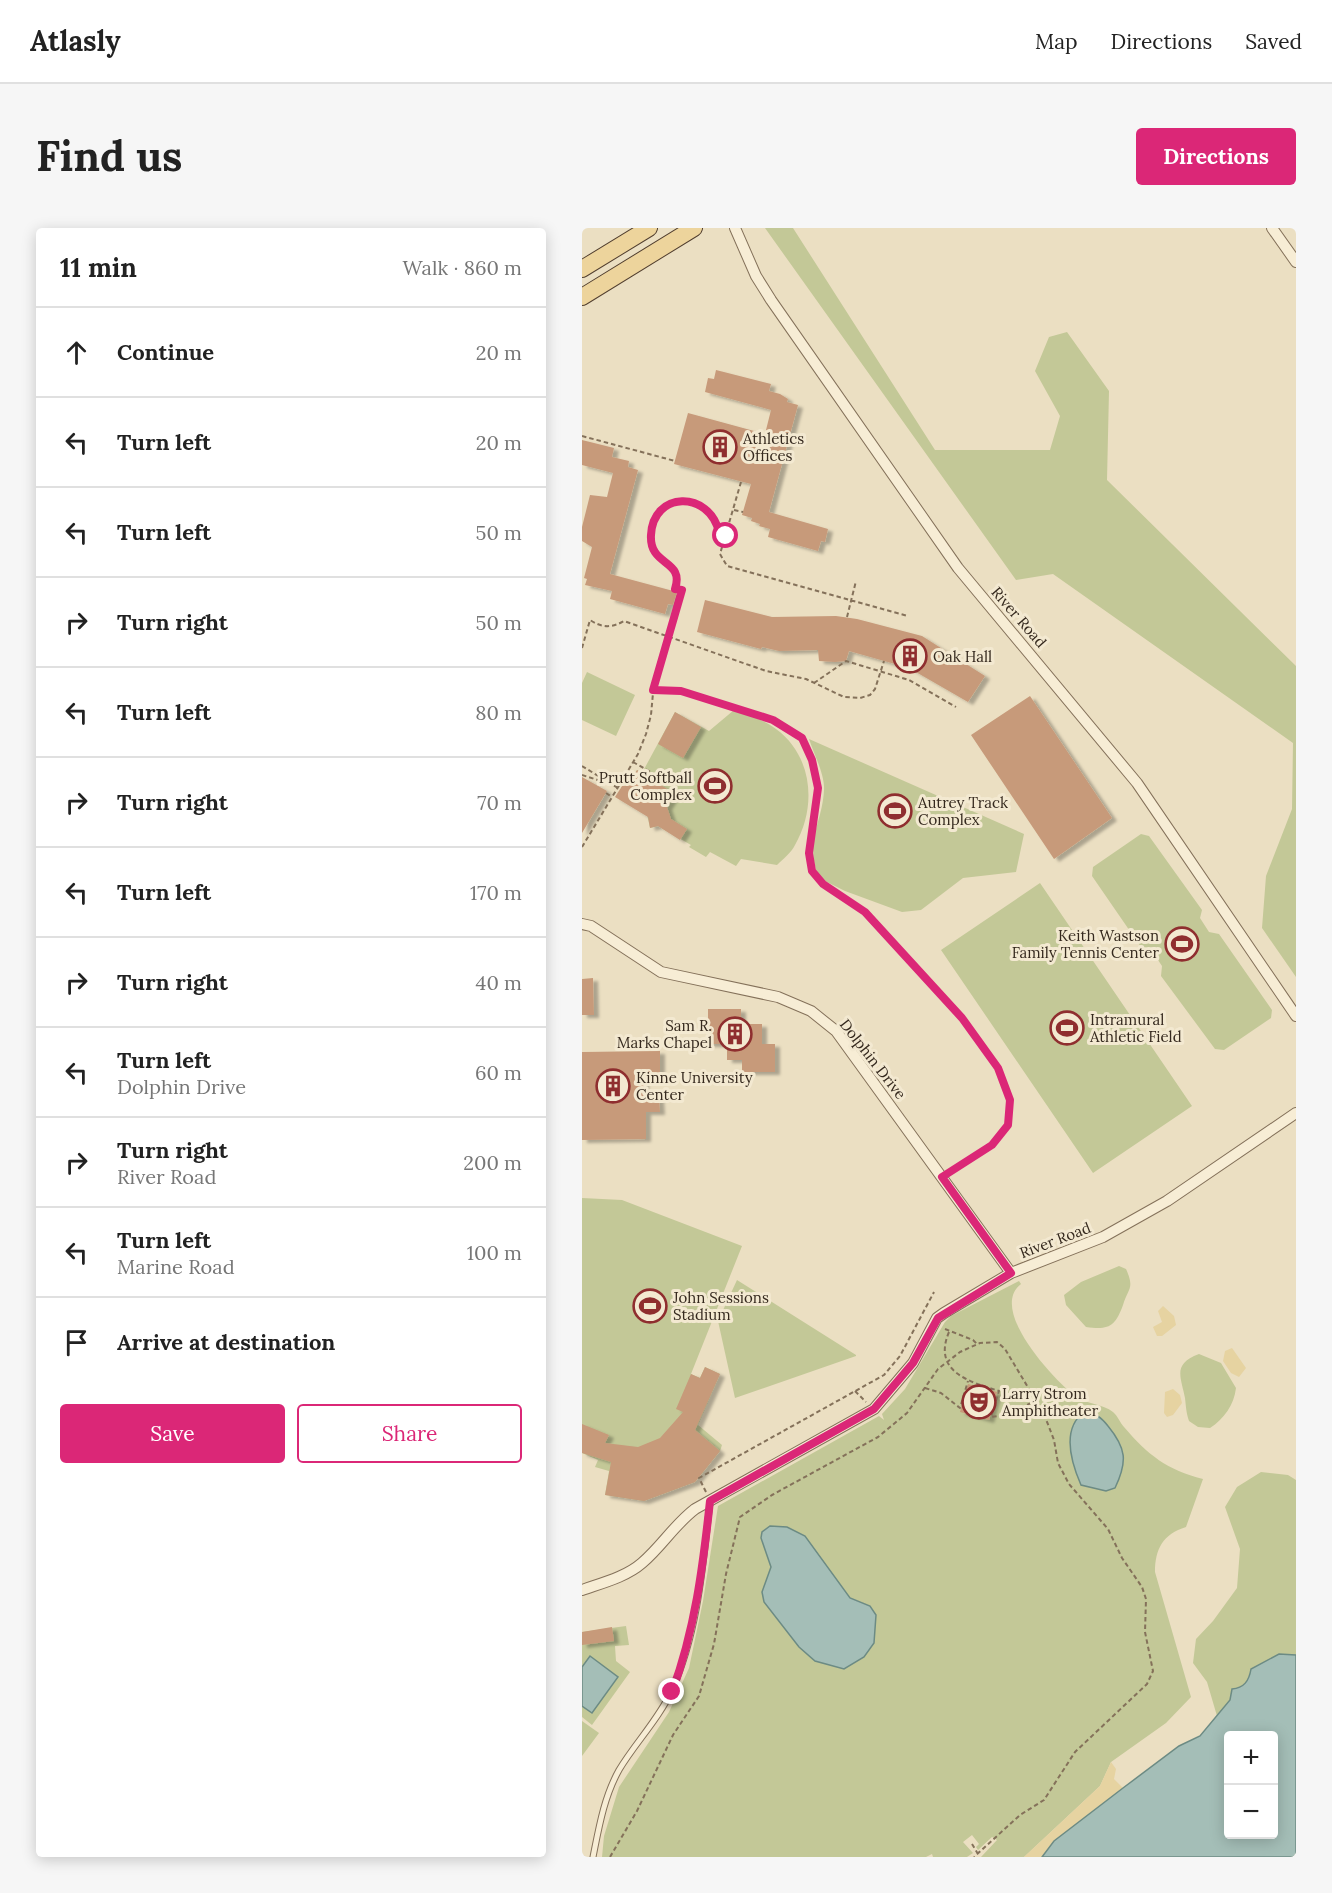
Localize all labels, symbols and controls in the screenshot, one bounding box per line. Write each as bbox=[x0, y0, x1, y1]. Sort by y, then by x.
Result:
text: Atlasly bbox=[30, 23, 121, 59]
text: Map bbox=[1035, 28, 1078, 55]
text: Directions bbox=[1111, 28, 1212, 55]
text: Saved bbox=[1245, 28, 1302, 55]
button: Directions bbox=[1136, 128, 1296, 185]
text: Find us bbox=[36, 129, 182, 183]
text: 11 min bbox=[60, 251, 137, 284]
text: Walk · 860 m bbox=[403, 255, 522, 280]
icon: ahead bbox=[60, 336, 93, 369]
text: Continue bbox=[117, 338, 214, 366]
text: 20 m bbox=[476, 340, 522, 365]
icon: left bbox=[60, 426, 93, 459]
text: Turn left bbox=[117, 428, 211, 456]
building icon: Athletics Offices bbox=[702, 429, 738, 465]
place label: Athletics Offices bbox=[742, 429, 804, 465]
text: 20 m bbox=[476, 430, 522, 455]
icon: left bbox=[60, 516, 93, 549]
text: Turn left bbox=[117, 518, 211, 546]
text: 50 m bbox=[476, 520, 522, 545]
route start bbox=[712, 522, 738, 548]
street label: River Road bbox=[987, 583, 1051, 651]
icon: right bbox=[60, 606, 93, 639]
text: Turn right bbox=[117, 608, 228, 636]
text: 50 m bbox=[476, 610, 522, 635]
building icon: Oak Hall bbox=[892, 638, 928, 674]
place label: Oak Hall bbox=[933, 647, 992, 666]
icon: left bbox=[60, 696, 93, 729]
text: Turn left bbox=[117, 698, 211, 726]
text: 80 m bbox=[475, 700, 522, 725]
place label: Prutt Softball Complex bbox=[599, 768, 692, 804]
sports icon: Prutt Softball Complex bbox=[697, 768, 733, 804]
icon: right bbox=[60, 786, 93, 819]
text: Turn right bbox=[117, 788, 228, 816]
text: 70 m bbox=[477, 790, 522, 815]
sports icon: Autrey Track Complex bbox=[877, 793, 913, 829]
place label: Autrey Track Complex bbox=[917, 793, 1008, 829]
icon: left bbox=[60, 876, 93, 909]
text: Turn left bbox=[117, 878, 211, 906]
text: 170 m bbox=[470, 880, 522, 905]
place label: Keith Wastson Family Tennis Center bbox=[1012, 926, 1159, 962]
sports icon: Keith Wastson Family Tennis Center bbox=[1164, 926, 1200, 962]
icon: right bbox=[60, 966, 93, 999]
text: Turn right bbox=[117, 968, 228, 996]
text: 40 m bbox=[476, 970, 522, 995]
sports icon: Intramural Athletic Field bbox=[1049, 1010, 1085, 1046]
place label: Intramural Athletic Field bbox=[1089, 1010, 1182, 1046]
street label: Dolphin Drive bbox=[836, 1015, 910, 1103]
place label: Sam R. Marks Chapel bbox=[617, 1016, 712, 1052]
building icon: Sam R. Marks Chapel bbox=[717, 1016, 753, 1052]
text: Turn left bbox=[117, 1046, 211, 1074]
icon: left bbox=[60, 1056, 93, 1089]
text: 60 m bbox=[475, 1060, 522, 1085]
building icon: Kinne University Center bbox=[595, 1068, 631, 1104]
place label: Kinne University Center bbox=[636, 1068, 753, 1104]
text: Dolphin Drive bbox=[117, 1074, 246, 1099]
text: Turn right bbox=[117, 1136, 228, 1164]
icon: right bbox=[60, 1146, 93, 1179]
text: 200 m bbox=[463, 1150, 522, 1175]
text: River Road bbox=[117, 1164, 216, 1189]
street label: River Road bbox=[1017, 1218, 1093, 1262]
text: Turn left bbox=[117, 1226, 211, 1254]
icon: left bbox=[60, 1236, 93, 1269]
text: 100 m bbox=[467, 1240, 522, 1265]
text: Marine Road bbox=[117, 1254, 235, 1279]
sports icon: John Sessions Stadium bbox=[632, 1288, 668, 1324]
place label: John Sessions Stadium bbox=[672, 1288, 769, 1324]
icon: arrive bbox=[60, 1326, 93, 1359]
text: Arrive at destination bbox=[117, 1328, 335, 1356]
theatre icon: Larry Strom Amphitheater bbox=[961, 1384, 997, 1420]
place label: Larry Strom Amphitheater bbox=[1001, 1384, 1099, 1420]
button: Save bbox=[60, 1404, 285, 1463]
button: Share bbox=[297, 1404, 522, 1463]
route end bbox=[658, 1678, 684, 1704]
map controls bbox=[1224, 1731, 1278, 1839]
button: + bbox=[1224, 1731, 1278, 1785]
button: − bbox=[1224, 1785, 1278, 1839]

